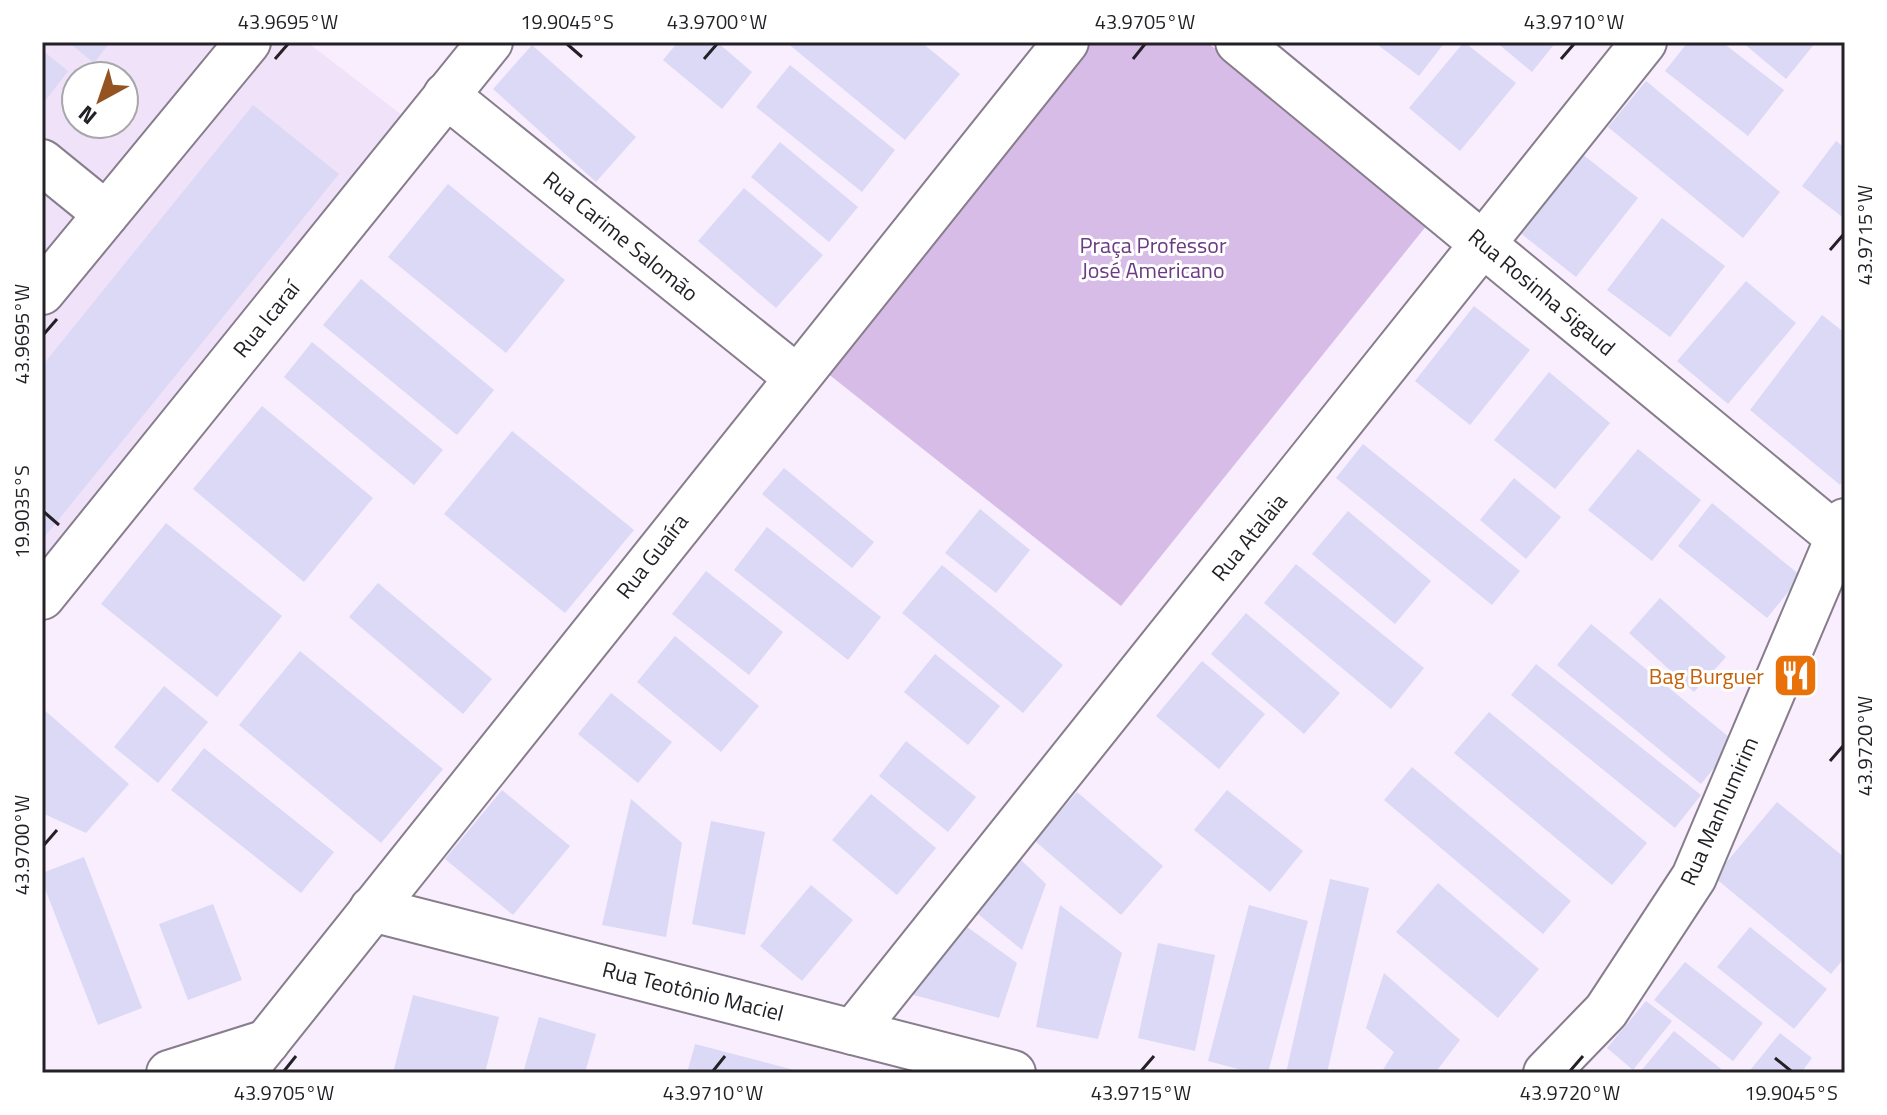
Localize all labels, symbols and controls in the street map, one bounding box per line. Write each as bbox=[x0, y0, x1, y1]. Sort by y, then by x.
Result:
text: 43.9695°W bbox=[238, 6, 338, 37]
text: 19.9045°S bbox=[520, 6, 614, 37]
text: 43.9700°W bbox=[667, 6, 767, 37]
text: 43.9705°W bbox=[1095, 6, 1195, 37]
text: 43.9710°W bbox=[1524, 6, 1624, 37]
north arrow bbox=[60, 60, 140, 140]
text: N bbox=[70, 97, 104, 133]
street label: Rua Carime Salomão bbox=[536, 163, 706, 309]
text: 43.9715°W bbox=[1849, 185, 1880, 285]
street label: Rua Rosinha Sigaud bbox=[1461, 220, 1623, 364]
park label: Praça Professor José Americano bbox=[1079, 228, 1227, 287]
street label: Rua Icaraí bbox=[224, 271, 309, 365]
text: 43.9695°W bbox=[6, 284, 37, 384]
text: 19.9035°S bbox=[6, 465, 37, 559]
street label: Rua Atalaia bbox=[1203, 486, 1295, 588]
street label: Rua Guaíra bbox=[608, 506, 696, 606]
restaurant icon: Bag Burguer bbox=[1771, 652, 1819, 700]
place label: Bag Burguer bbox=[1649, 659, 1764, 693]
text: 43.9720°W bbox=[1849, 696, 1880, 796]
street label: Rua Manhumirim bbox=[1671, 731, 1767, 891]
text: 43.9700°W bbox=[6, 795, 37, 895]
street label: Rua Teotônio Maciel bbox=[599, 952, 787, 1030]
text: 43.9705°W bbox=[234, 1077, 334, 1108]
text: 43.9710°W bbox=[663, 1077, 763, 1108]
text: 43.9715°W bbox=[1091, 1077, 1191, 1108]
text: 43.9720°W bbox=[1520, 1077, 1620, 1108]
text: 19.9045°S bbox=[1744, 1077, 1838, 1108]

